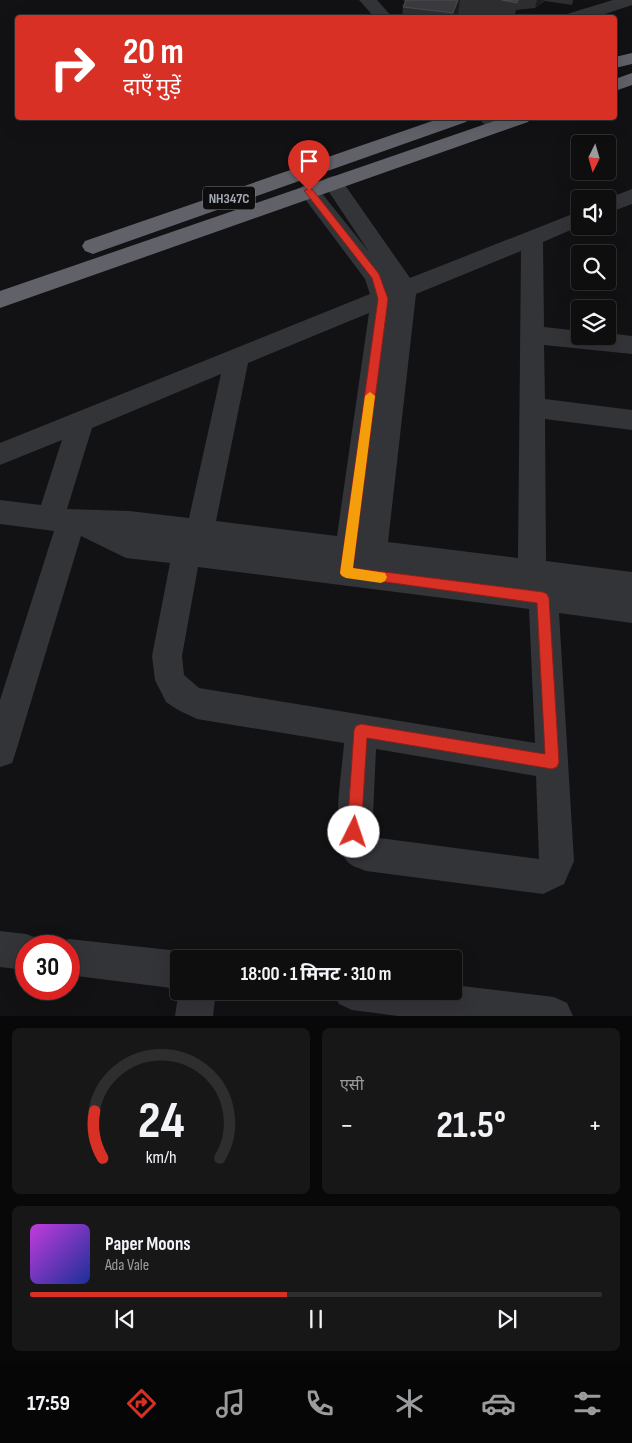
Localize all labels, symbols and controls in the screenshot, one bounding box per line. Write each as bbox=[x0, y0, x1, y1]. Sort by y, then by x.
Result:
text: 20 m bbox=[123, 31, 184, 74]
icon: right bbox=[40, 35, 105, 100]
text: दाएँ मुड़ें bbox=[123, 74, 181, 101]
north arrow bbox=[571, 135, 616, 180]
map controls bbox=[571, 135, 616, 345]
pin bbox=[288, 140, 330, 191]
icon: arrive bbox=[295, 147, 323, 175]
road number: NH347C bbox=[203, 187, 255, 210]
button: sound bbox=[571, 190, 616, 235]
button: search bbox=[571, 245, 616, 290]
button: layers bbox=[571, 300, 616, 345]
position arrow bbox=[327, 805, 379, 857]
speed limit sign: 30 bbox=[15, 935, 80, 1000]
text: 18:00 · 1 मिनट · 310 m bbox=[241, 963, 391, 986]
text: एसी bbox=[340, 1076, 364, 1095]
text: 24 bbox=[138, 1090, 184, 1153]
text: 21.5° bbox=[436, 1103, 506, 1148]
text: − bbox=[340, 1109, 354, 1142]
text: + bbox=[588, 1109, 602, 1142]
text: km/h bbox=[146, 1147, 176, 1168]
text: Paper Moons bbox=[105, 1233, 191, 1256]
text: Ada Vale bbox=[105, 1256, 149, 1275]
icon: previous bbox=[111, 1305, 139, 1333]
icon: pause bbox=[302, 1305, 330, 1333]
icon: next bbox=[493, 1305, 521, 1333]
icon: directions bbox=[124, 1386, 159, 1421]
icon: music bbox=[213, 1386, 248, 1421]
icon: phone bbox=[302, 1386, 337, 1421]
icon: climate bbox=[392, 1386, 427, 1421]
icon: car bbox=[481, 1386, 516, 1421]
icon: filters bbox=[570, 1386, 605, 1421]
text: 17:59 bbox=[27, 1390, 70, 1417]

